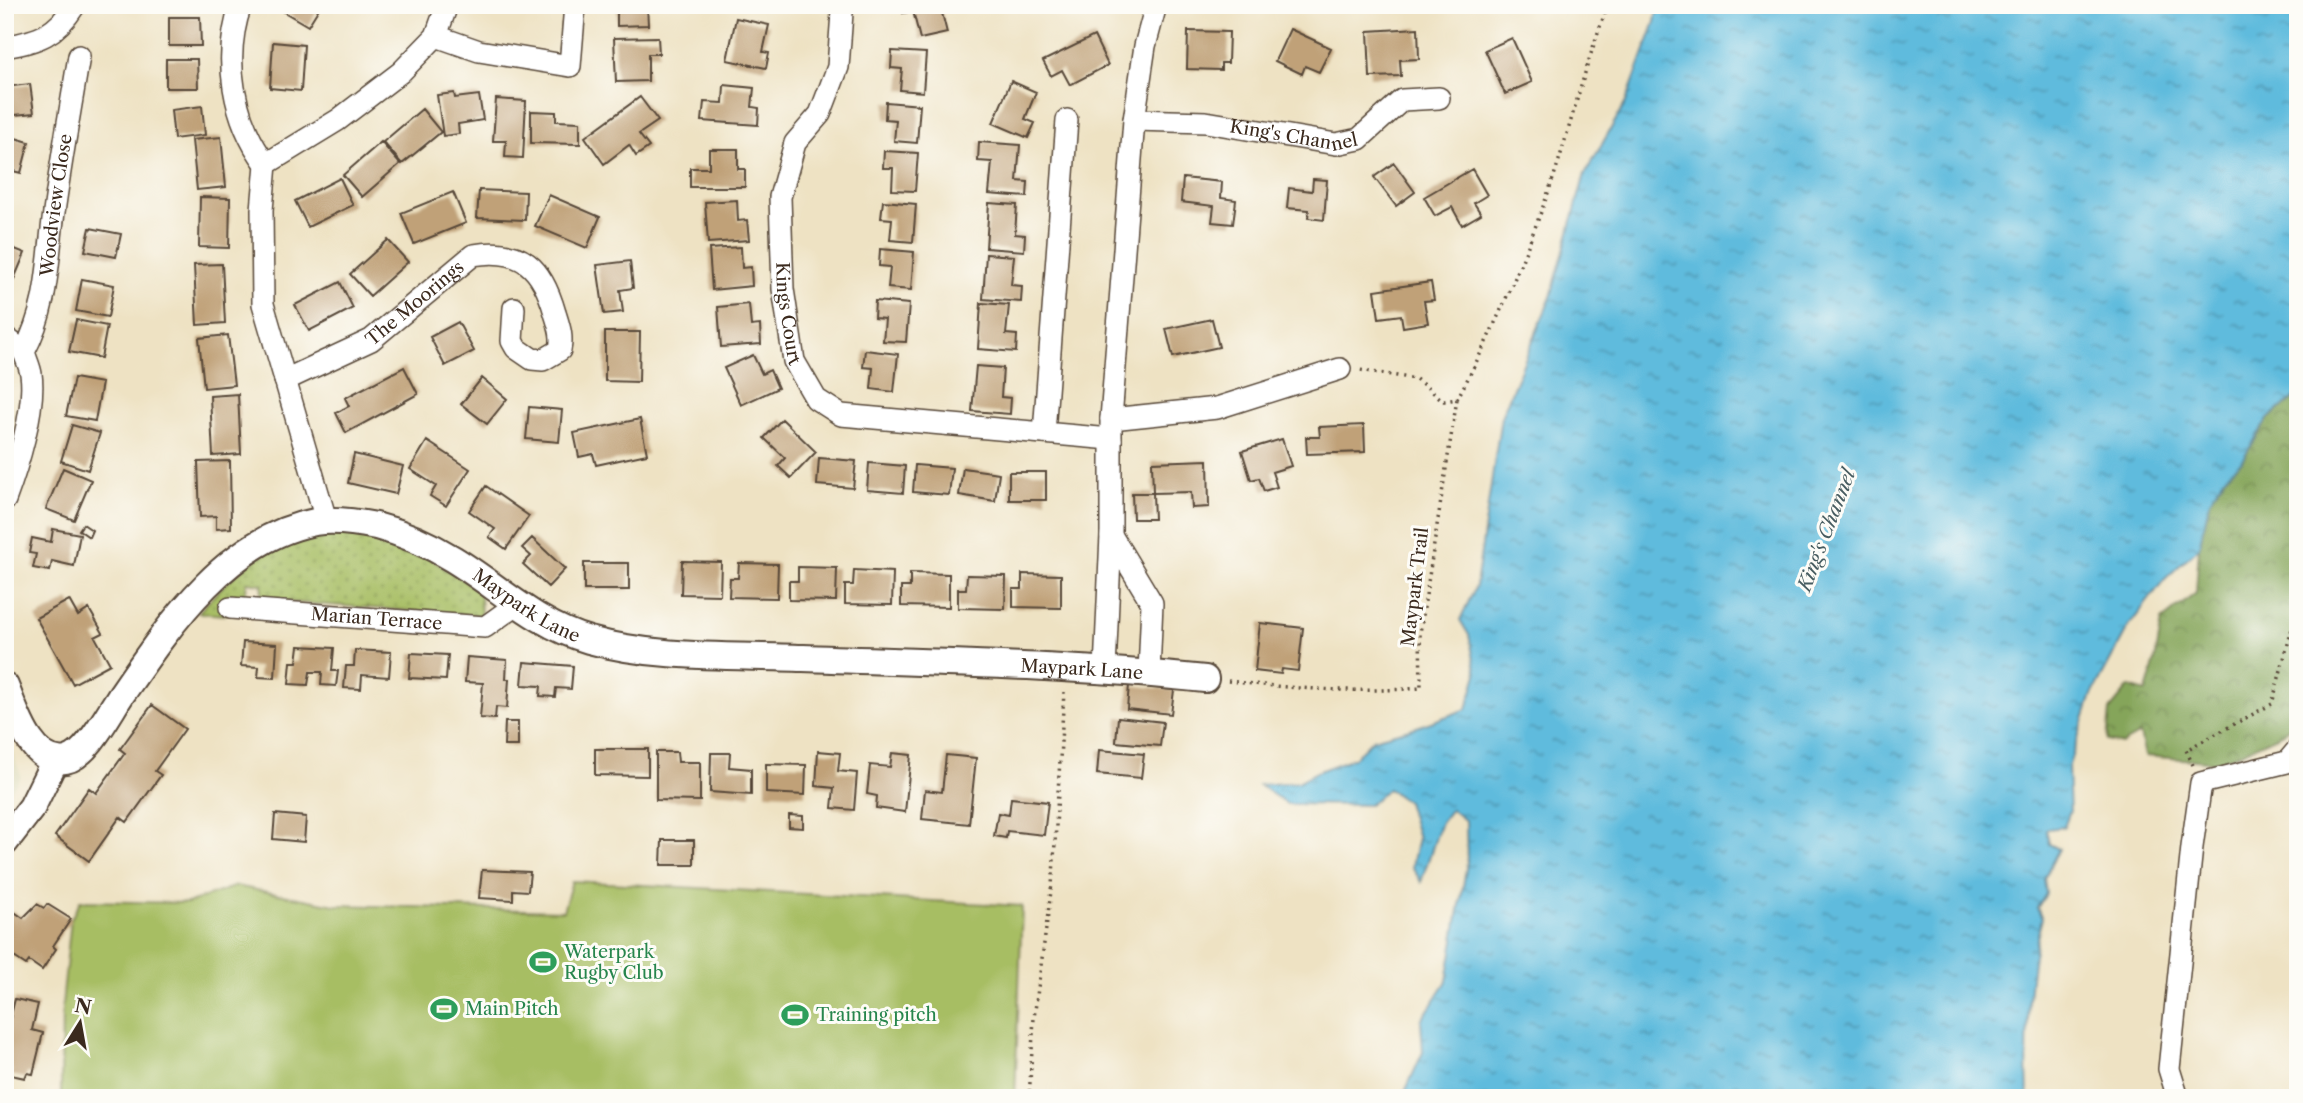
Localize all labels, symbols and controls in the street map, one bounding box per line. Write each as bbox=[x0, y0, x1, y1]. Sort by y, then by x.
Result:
street label: King's Channel bbox=[1228, 115, 1360, 156]
street label: Woodview Close bbox=[36, 132, 77, 279]
street label: The Moorings bbox=[361, 256, 469, 351]
street label: Kings Court bbox=[771, 262, 805, 370]
water label: King's Channel bbox=[1792, 464, 1861, 596]
street label: Maypark Trail bbox=[1397, 526, 1433, 648]
street label: Maypark Lane bbox=[468, 564, 583, 647]
street label: Marian Terrace bbox=[310, 603, 443, 635]
street label: Maypark Lane bbox=[1020, 655, 1144, 684]
place label: Waterpark Rugby Club bbox=[563, 941, 664, 984]
sports icon: Waterpark Rugby Club bbox=[528, 947, 558, 977]
north arrow bbox=[46, 988, 116, 1058]
text: N bbox=[73, 994, 93, 1020]
sports icon: Main Pitch bbox=[429, 994, 459, 1024]
place label: Main Pitch bbox=[465, 998, 559, 1020]
sports icon: Training pitch bbox=[780, 1000, 810, 1030]
place label: Training pitch bbox=[816, 1004, 937, 1026]

